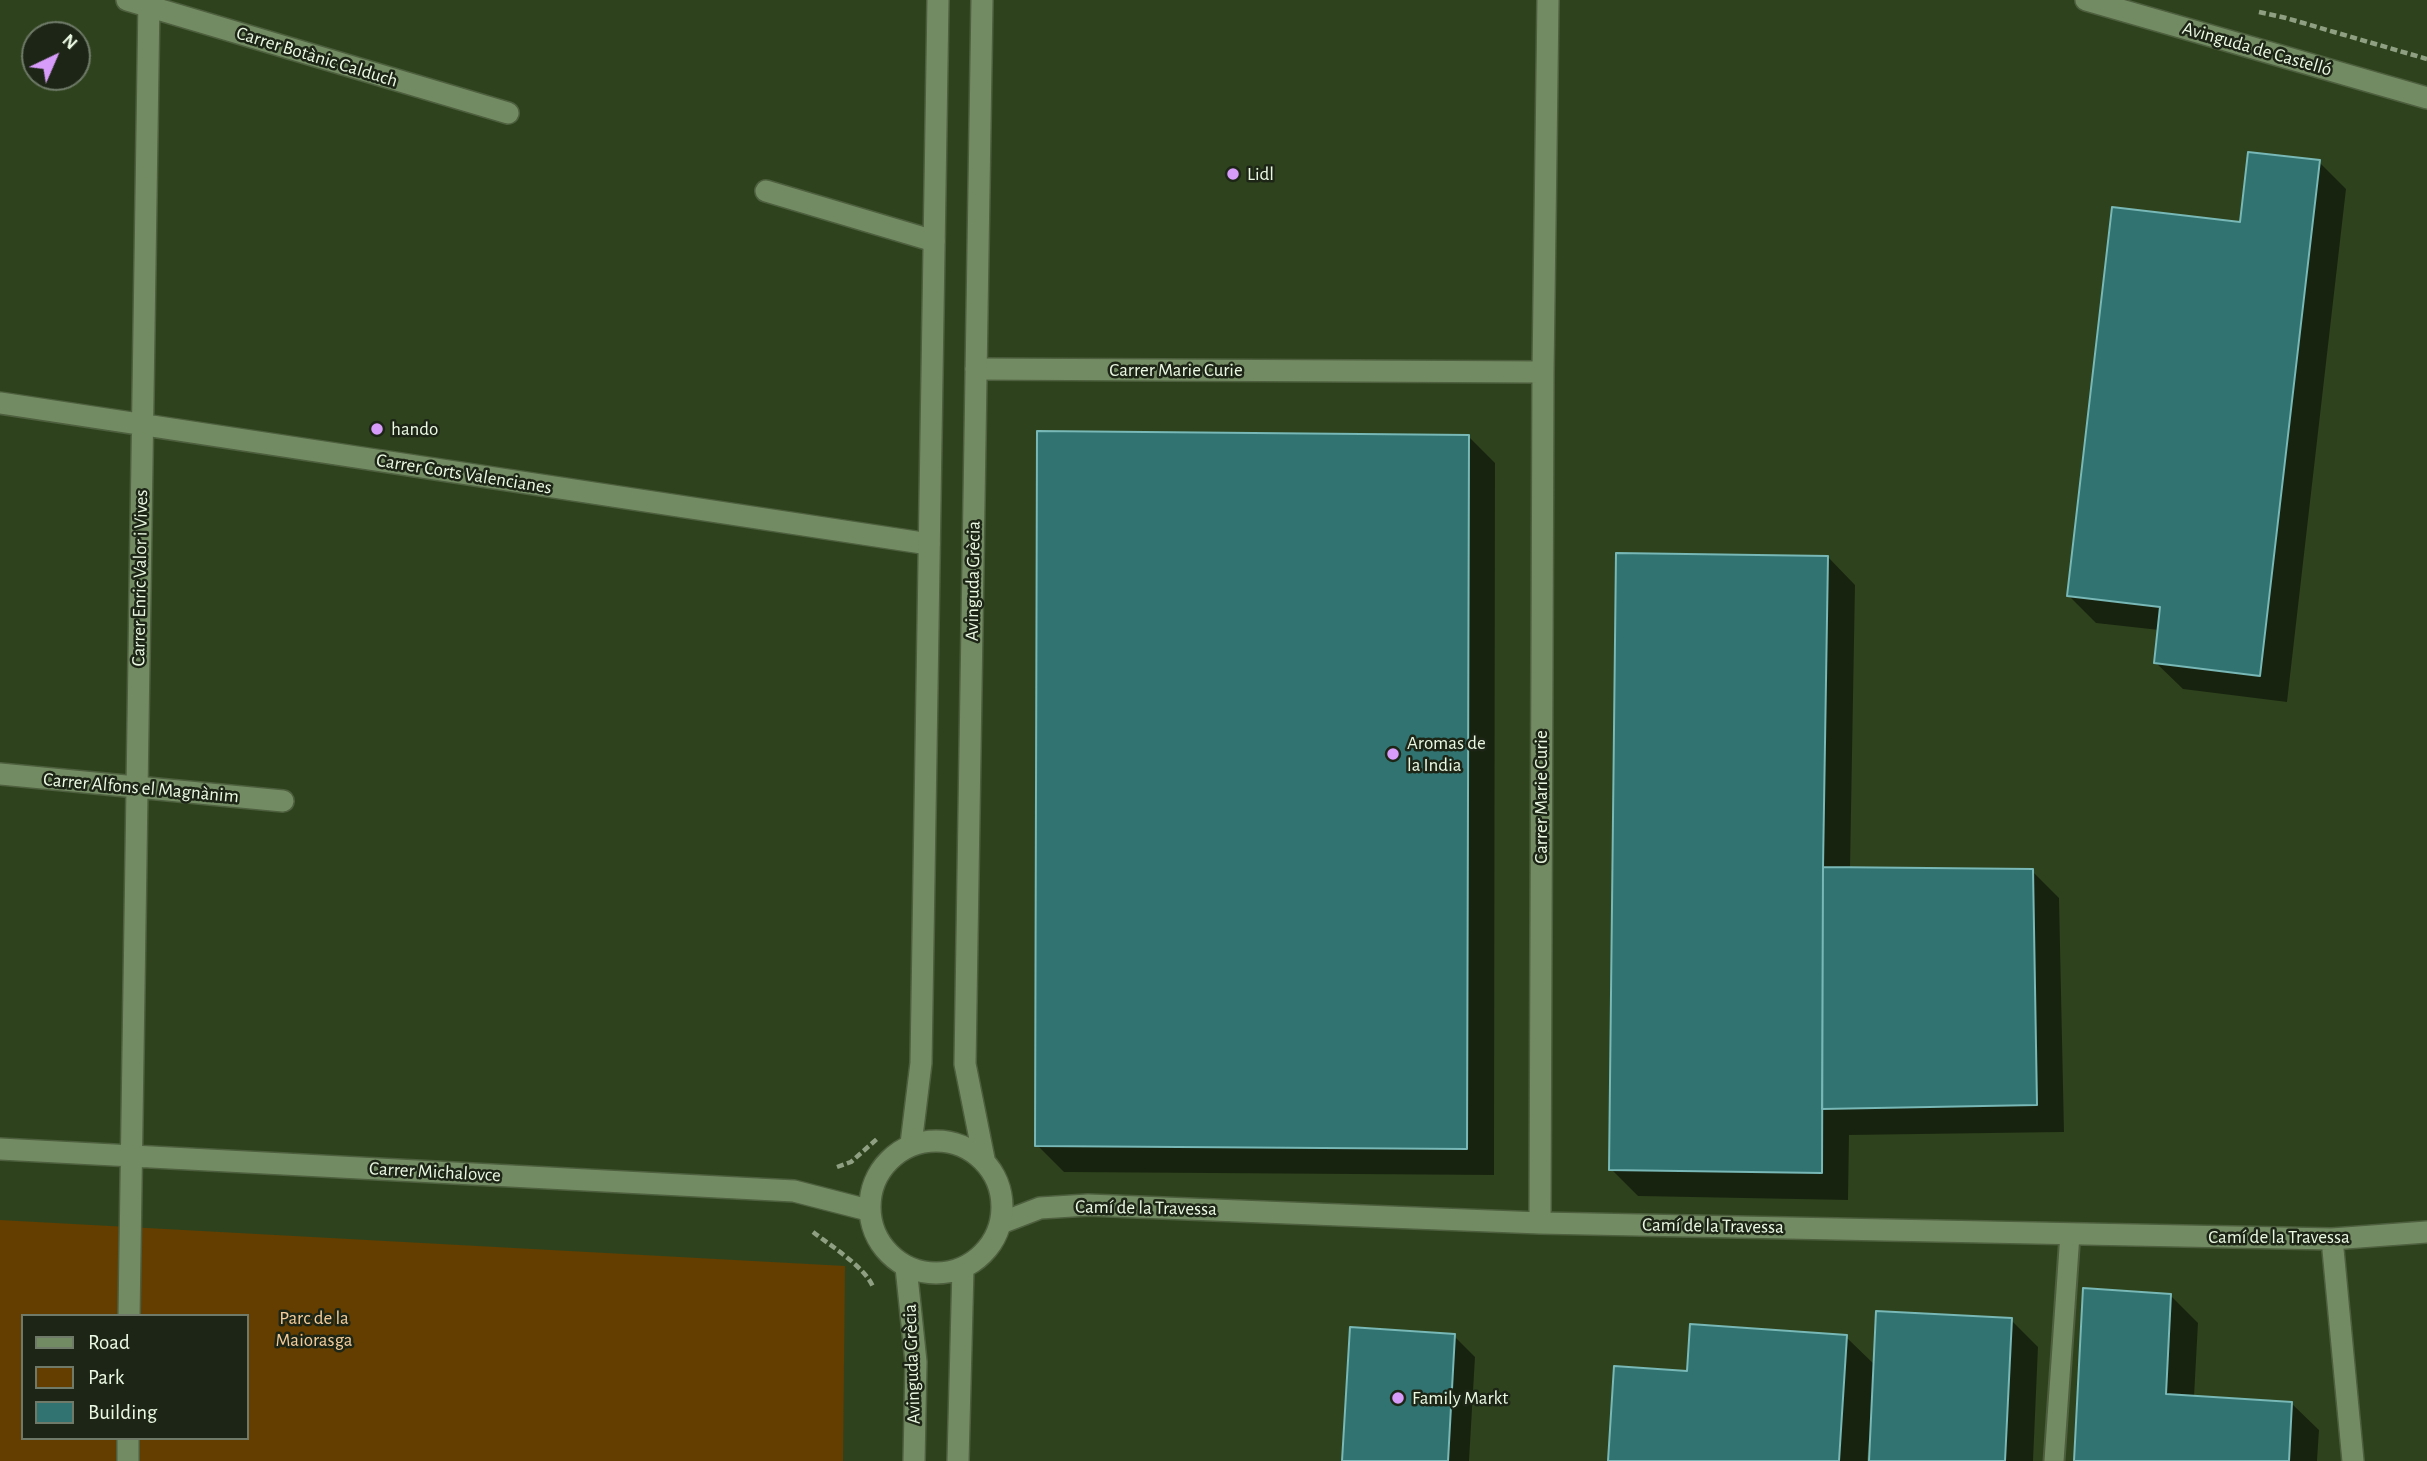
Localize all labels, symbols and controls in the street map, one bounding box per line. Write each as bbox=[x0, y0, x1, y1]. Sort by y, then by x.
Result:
street label: Avinguda de Castelló bbox=[2180, 17, 2334, 81]
north arrow bbox=[21, 21, 91, 91]
street label: Carrer Botànic Calduch bbox=[234, 22, 400, 92]
text: N bbox=[58, 31, 81, 53]
place label: Lidl bbox=[1247, 163, 1274, 185]
marker: Lidl bbox=[1225, 166, 1241, 182]
street label: Carrer Marie Curie bbox=[1109, 359, 1243, 381]
place label: hando bbox=[391, 418, 438, 440]
marker: hando bbox=[369, 421, 385, 437]
street label: Carrer Corts Valencianes bbox=[375, 449, 553, 499]
street label: Carrer Enric Valor i Vives bbox=[127, 489, 153, 667]
street label: Avinguda Grècia bbox=[961, 521, 985, 641]
street label: Carrer Marie Curie bbox=[1530, 730, 1552, 864]
place label: Aromas de la India bbox=[1407, 732, 1486, 776]
marker: Aromas de la India bbox=[1385, 746, 1401, 762]
street label: Carrer Alfons el Magnànim bbox=[42, 768, 240, 808]
street label: Carrer Michalovce bbox=[369, 1157, 501, 1187]
street label: Camí de la Travessa bbox=[1075, 1195, 1217, 1221]
street label: Camí de la Travessa bbox=[1642, 1213, 1784, 1239]
street label: Camí de la Travessa bbox=[2208, 1226, 2350, 1248]
street label: Avinguda Grècia bbox=[899, 1303, 925, 1425]
park label: Parc de la Maiorasga bbox=[276, 1307, 352, 1351]
legend bbox=[21, 1314, 248, 1440]
text: Road bbox=[88, 1332, 130, 1353]
text: Park bbox=[88, 1367, 124, 1388]
place label: Family Markt bbox=[1412, 1387, 1508, 1409]
marker: Family Markt bbox=[1390, 1390, 1406, 1406]
text: Building bbox=[88, 1402, 157, 1423]

